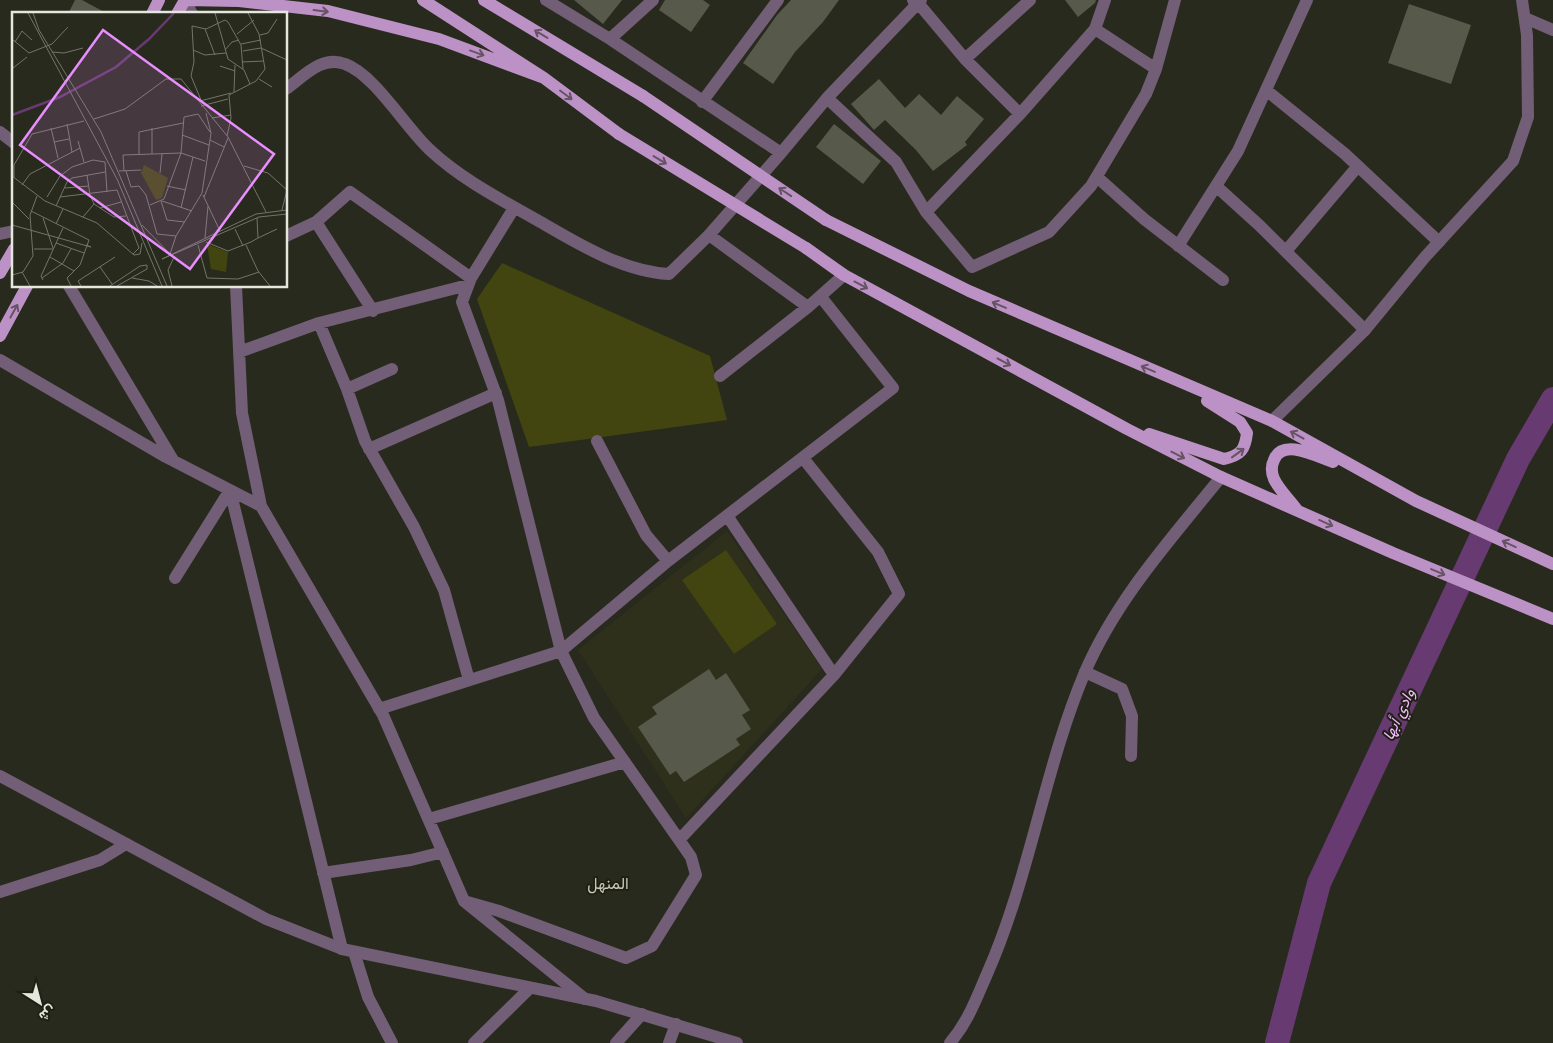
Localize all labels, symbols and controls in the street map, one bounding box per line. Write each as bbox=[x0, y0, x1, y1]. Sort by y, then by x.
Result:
one-way arrow bbox=[312, 6, 328, 16]
inset map bbox=[12, 12, 288, 288]
one-way arrow bbox=[535, 29, 549, 39]
one-way arrow bbox=[469, 49, 484, 58]
one-way arrow bbox=[559, 89, 572, 100]
one-way arrow bbox=[653, 155, 667, 165]
one-way arrow bbox=[779, 187, 793, 197]
one-way arrow bbox=[854, 280, 869, 290]
one-way arrow bbox=[992, 299, 1007, 309]
one-way arrow bbox=[9, 304, 19, 319]
one-way arrow bbox=[997, 357, 1012, 367]
one-way arrow bbox=[1141, 364, 1156, 374]
one-way arrow bbox=[1290, 430, 1305, 439]
one-way arrow bbox=[1232, 448, 1245, 459]
one-way arrow bbox=[1171, 450, 1186, 460]
one-way arrow bbox=[1318, 519, 1333, 529]
one-way arrow bbox=[1502, 539, 1517, 548]
one-way arrow bbox=[1430, 567, 1445, 577]
water label: وادي أبها bbox=[1377, 685, 1422, 745]
district label: المنهل bbox=[587, 873, 629, 894]
north arrow bbox=[15, 978, 65, 1028]
text: ش bbox=[35, 1001, 60, 1026]

